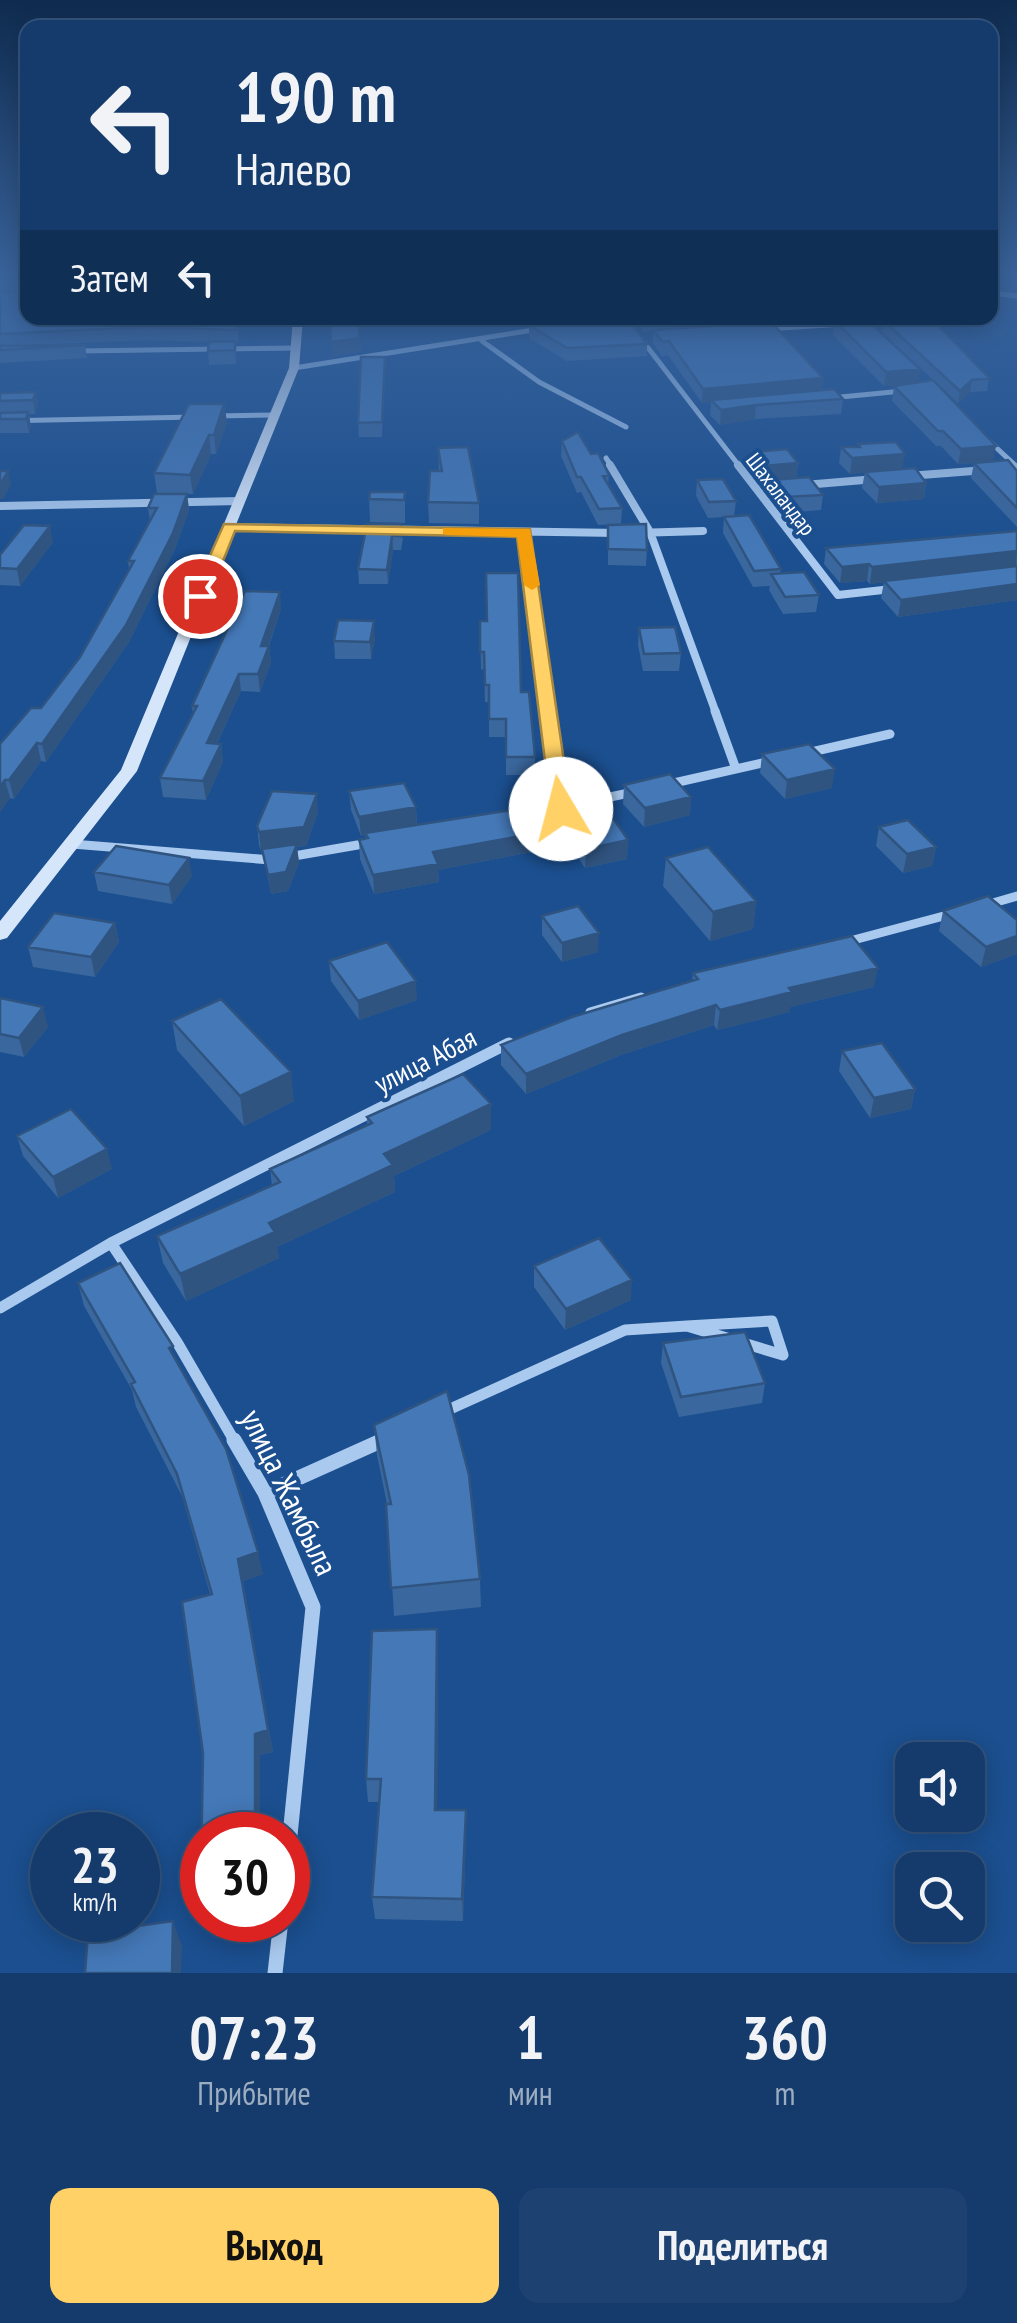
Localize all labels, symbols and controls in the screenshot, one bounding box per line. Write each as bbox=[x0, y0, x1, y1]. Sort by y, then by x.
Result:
text: 190 m bbox=[235, 51, 396, 141]
icon: left bbox=[70, 60, 200, 190]
text: Налево bbox=[235, 139, 352, 197]
icon: left bbox=[169, 250, 224, 305]
text: Затем bbox=[70, 253, 149, 302]
street label: Шахаландар bbox=[740, 447, 822, 541]
pin bbox=[158, 554, 243, 639]
icon: arrive bbox=[173, 569, 228, 624]
position arrow bbox=[509, 757, 613, 861]
street label: улица Абая bbox=[368, 1019, 482, 1101]
street label: улица Жамбыла bbox=[232, 1402, 348, 1582]
map controls bbox=[895, 1742, 985, 1942]
button: sound bbox=[895, 1742, 985, 1832]
speed limit sign: 30 bbox=[180, 1812, 310, 1942]
text: 23 bbox=[71, 1832, 119, 1897]
button: search bbox=[895, 1852, 985, 1942]
text: km/h bbox=[73, 1886, 117, 1918]
text: 07:23 bbox=[189, 1998, 319, 2076]
text: 1 bbox=[516, 1998, 545, 2076]
text: 360 bbox=[742, 1998, 828, 2076]
text: Прибытие bbox=[197, 2072, 311, 2114]
text: мин bbox=[508, 2072, 553, 2114]
text: m bbox=[774, 2072, 795, 2114]
button: Выход bbox=[50, 2188, 499, 2303]
button: Поделиться bbox=[519, 2188, 967, 2303]

